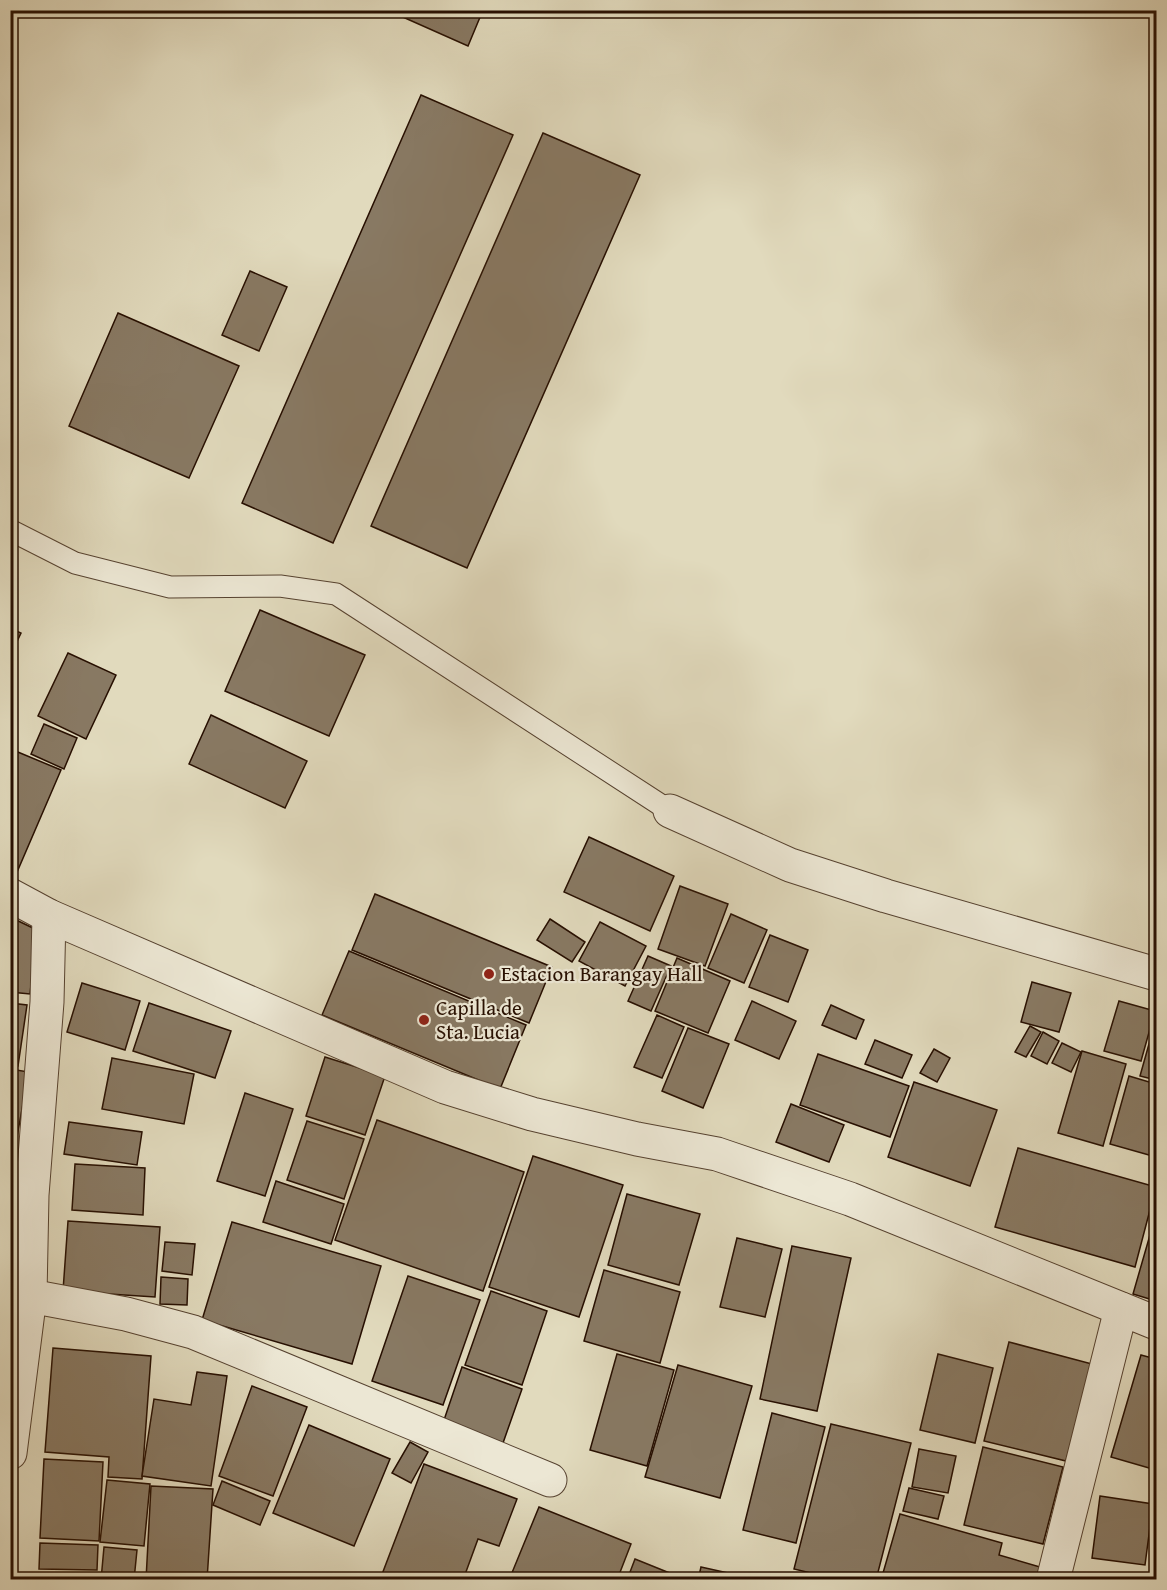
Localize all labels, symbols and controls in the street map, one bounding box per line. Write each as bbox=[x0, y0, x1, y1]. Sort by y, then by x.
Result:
place label: Estacion Barangay Hall bbox=[501, 958, 703, 989]
marker: Estacion Barangay Hall bbox=[482, 967, 496, 981]
place label: Capilla de Sta. Lucia bbox=[436, 992, 522, 1047]
marker: Capilla de Sta. Lucia bbox=[417, 1013, 431, 1027]

